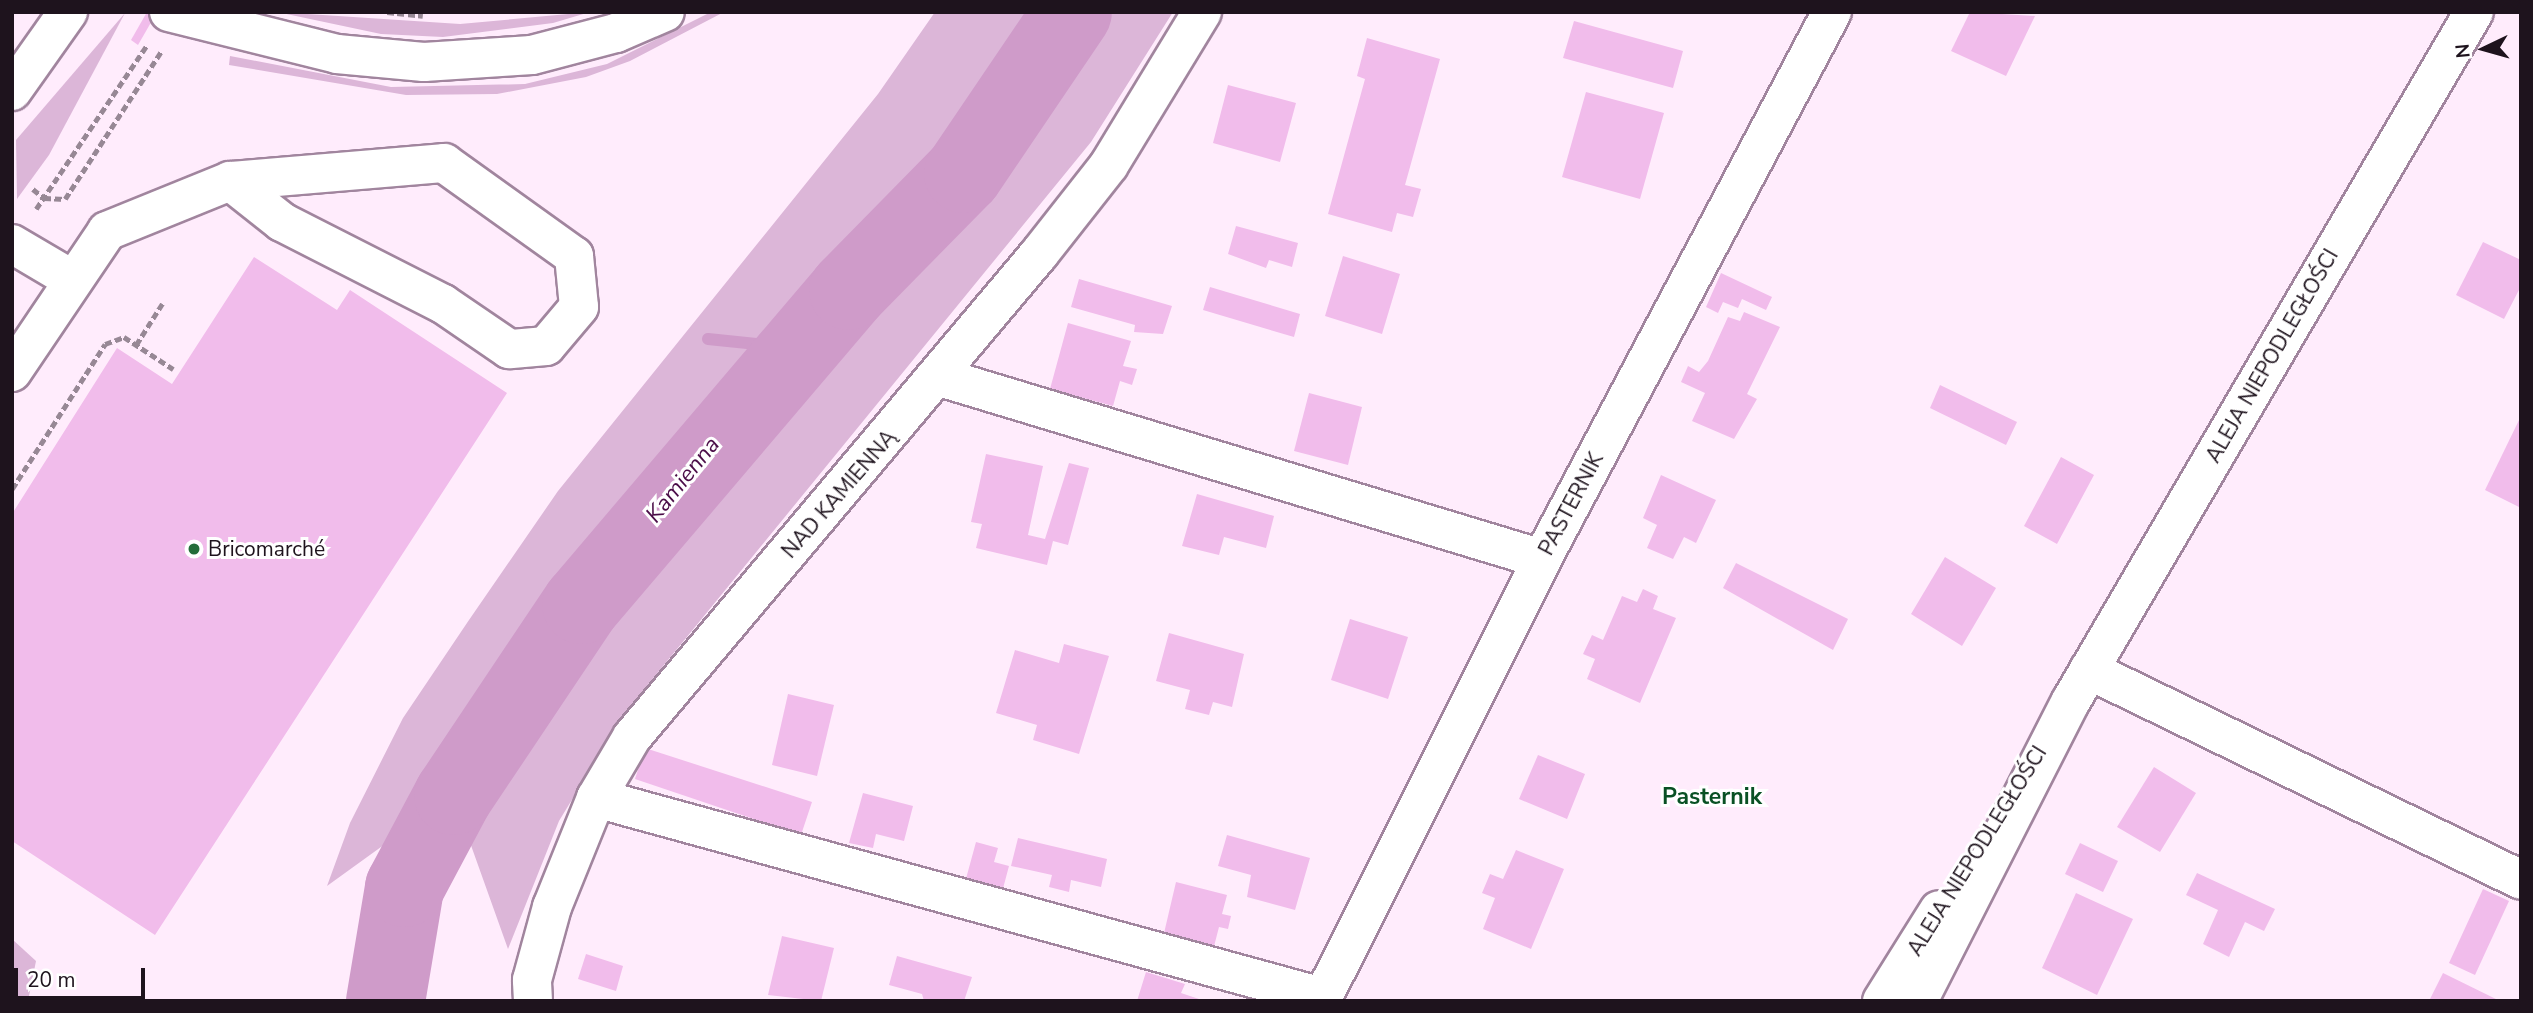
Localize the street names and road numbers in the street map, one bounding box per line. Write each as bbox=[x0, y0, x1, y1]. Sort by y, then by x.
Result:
street label: ALEJA NIEPODLEGŁOŚCI bbox=[2200, 245, 2344, 467]
street label: NAD KAMIENNĄ bbox=[776, 425, 902, 563]
street label: PASTERNIK bbox=[1533, 448, 1609, 560]
street label: ALEJA NIEPODLEGŁOŚCI bbox=[1902, 741, 2052, 961]

